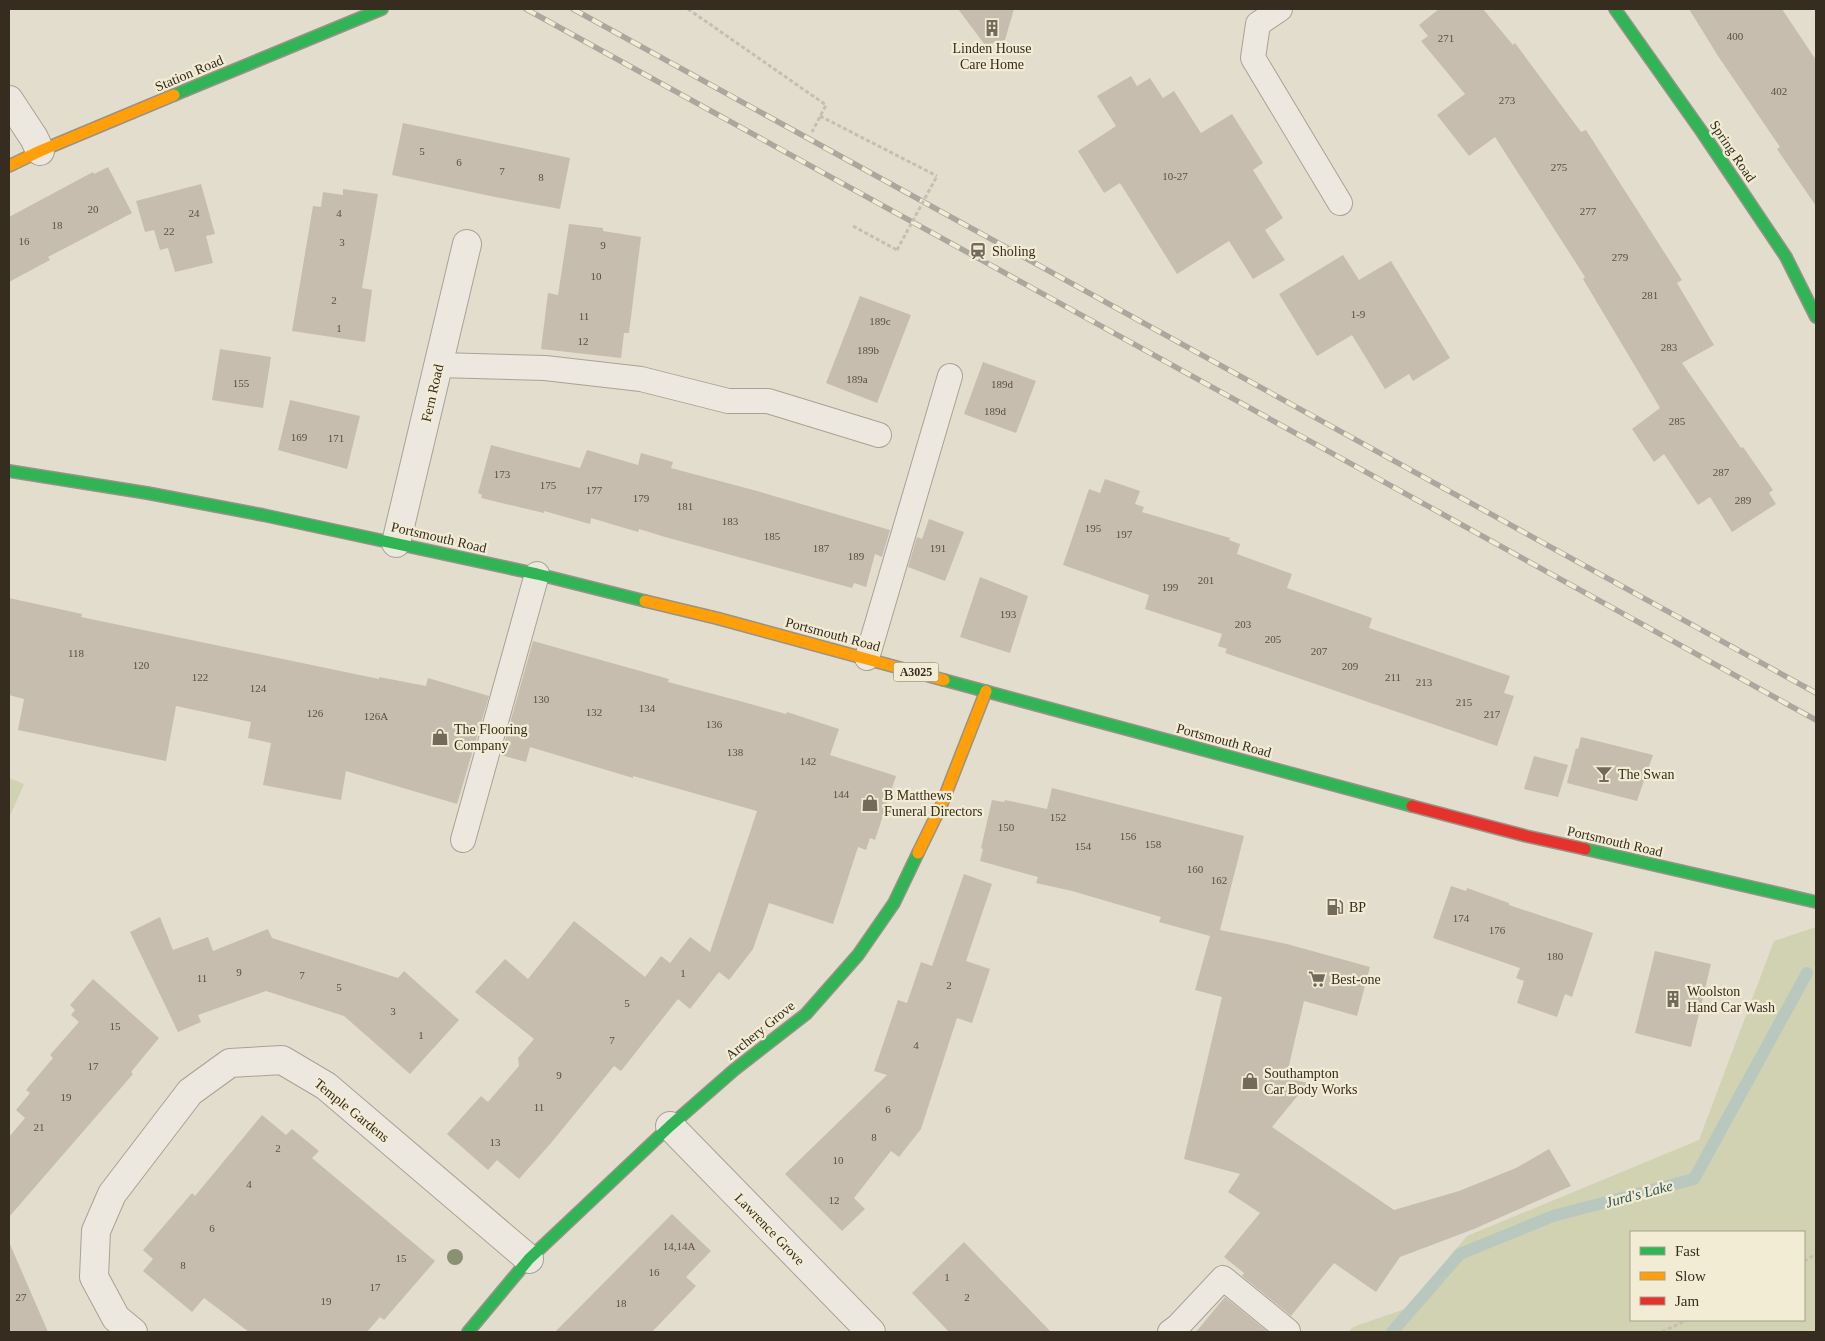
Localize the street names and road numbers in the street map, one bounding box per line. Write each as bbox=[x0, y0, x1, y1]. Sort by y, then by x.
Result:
street label: Station Road bbox=[153, 52, 226, 95]
street label: Spring Road bbox=[1707, 118, 1758, 185]
street label: Fern Road bbox=[419, 363, 446, 423]
street label: Portsmouth Road bbox=[390, 519, 488, 556]
street label: Portsmouth Road bbox=[784, 615, 882, 654]
road number: A3025 bbox=[894, 662, 938, 682]
street label: Portsmouth Road bbox=[1175, 721, 1273, 760]
street label: Portsmouth Road bbox=[1566, 823, 1664, 860]
street label: Archery Grove bbox=[723, 998, 798, 1063]
street label: Temple Gardens bbox=[311, 1076, 392, 1145]
street label: Lawrence Grove bbox=[732, 1190, 808, 1268]

